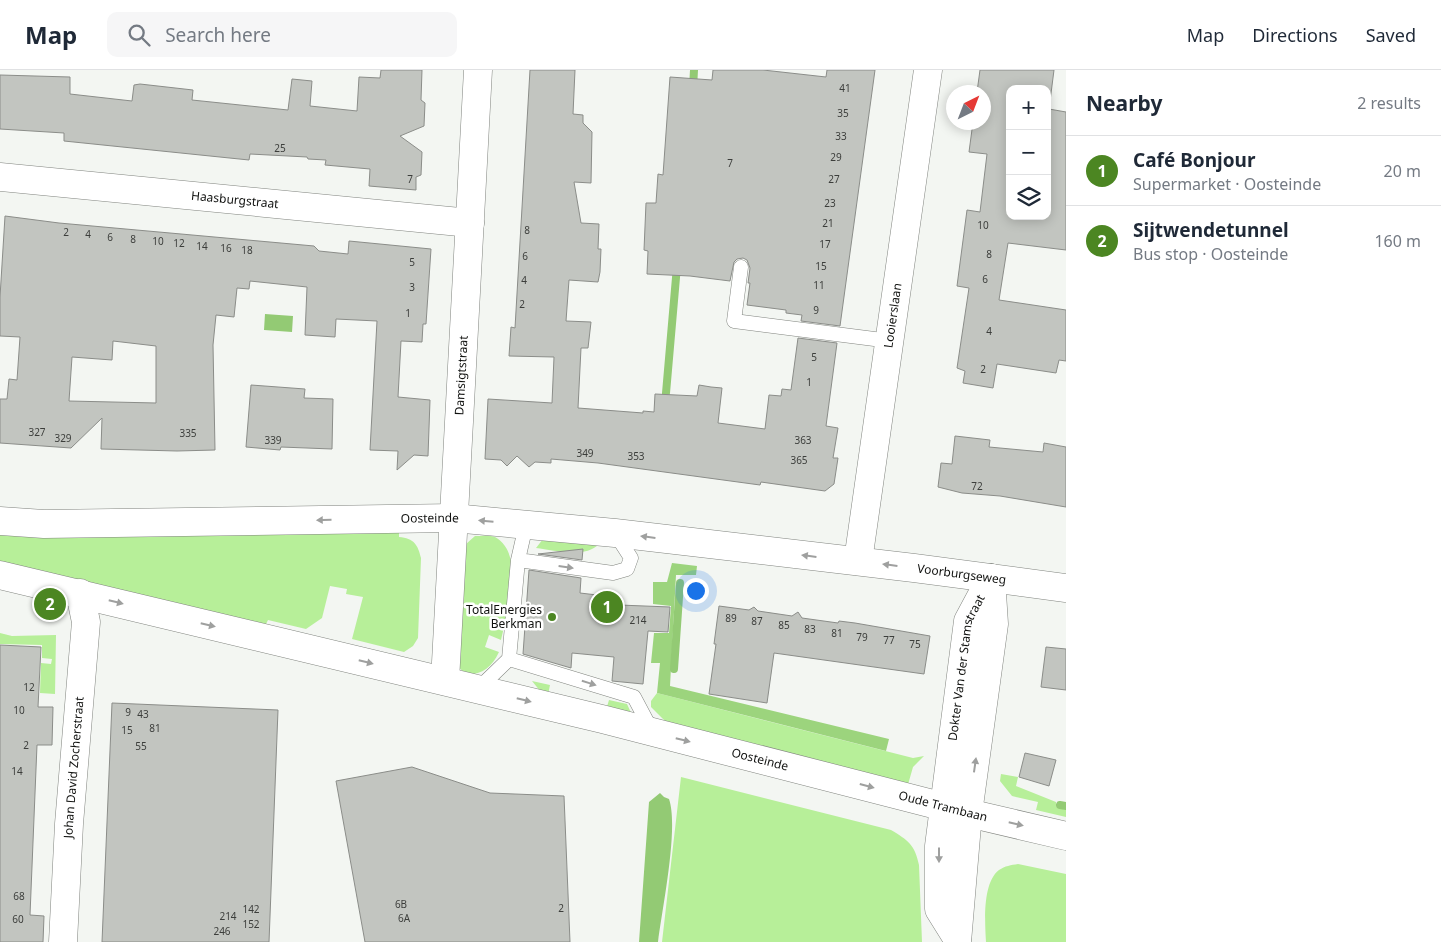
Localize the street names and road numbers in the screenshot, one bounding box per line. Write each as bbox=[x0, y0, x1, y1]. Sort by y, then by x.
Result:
street label: Haasburgstraat bbox=[190, 187, 280, 212]
street label: Looierslaan bbox=[879, 282, 906, 349]
street label: Damsigtstraat bbox=[450, 334, 472, 416]
street label: Oosteinde bbox=[401, 509, 460, 527]
street label: Voorburgseweg bbox=[916, 560, 1007, 588]
street label: Dokter Van der Stamstraat bbox=[944, 591, 989, 742]
street label: Johan David Zocherstraat bbox=[59, 695, 88, 840]
street label: Oosteinde bbox=[730, 744, 791, 775]
street label: Oude Trambaan bbox=[897, 787, 989, 825]

